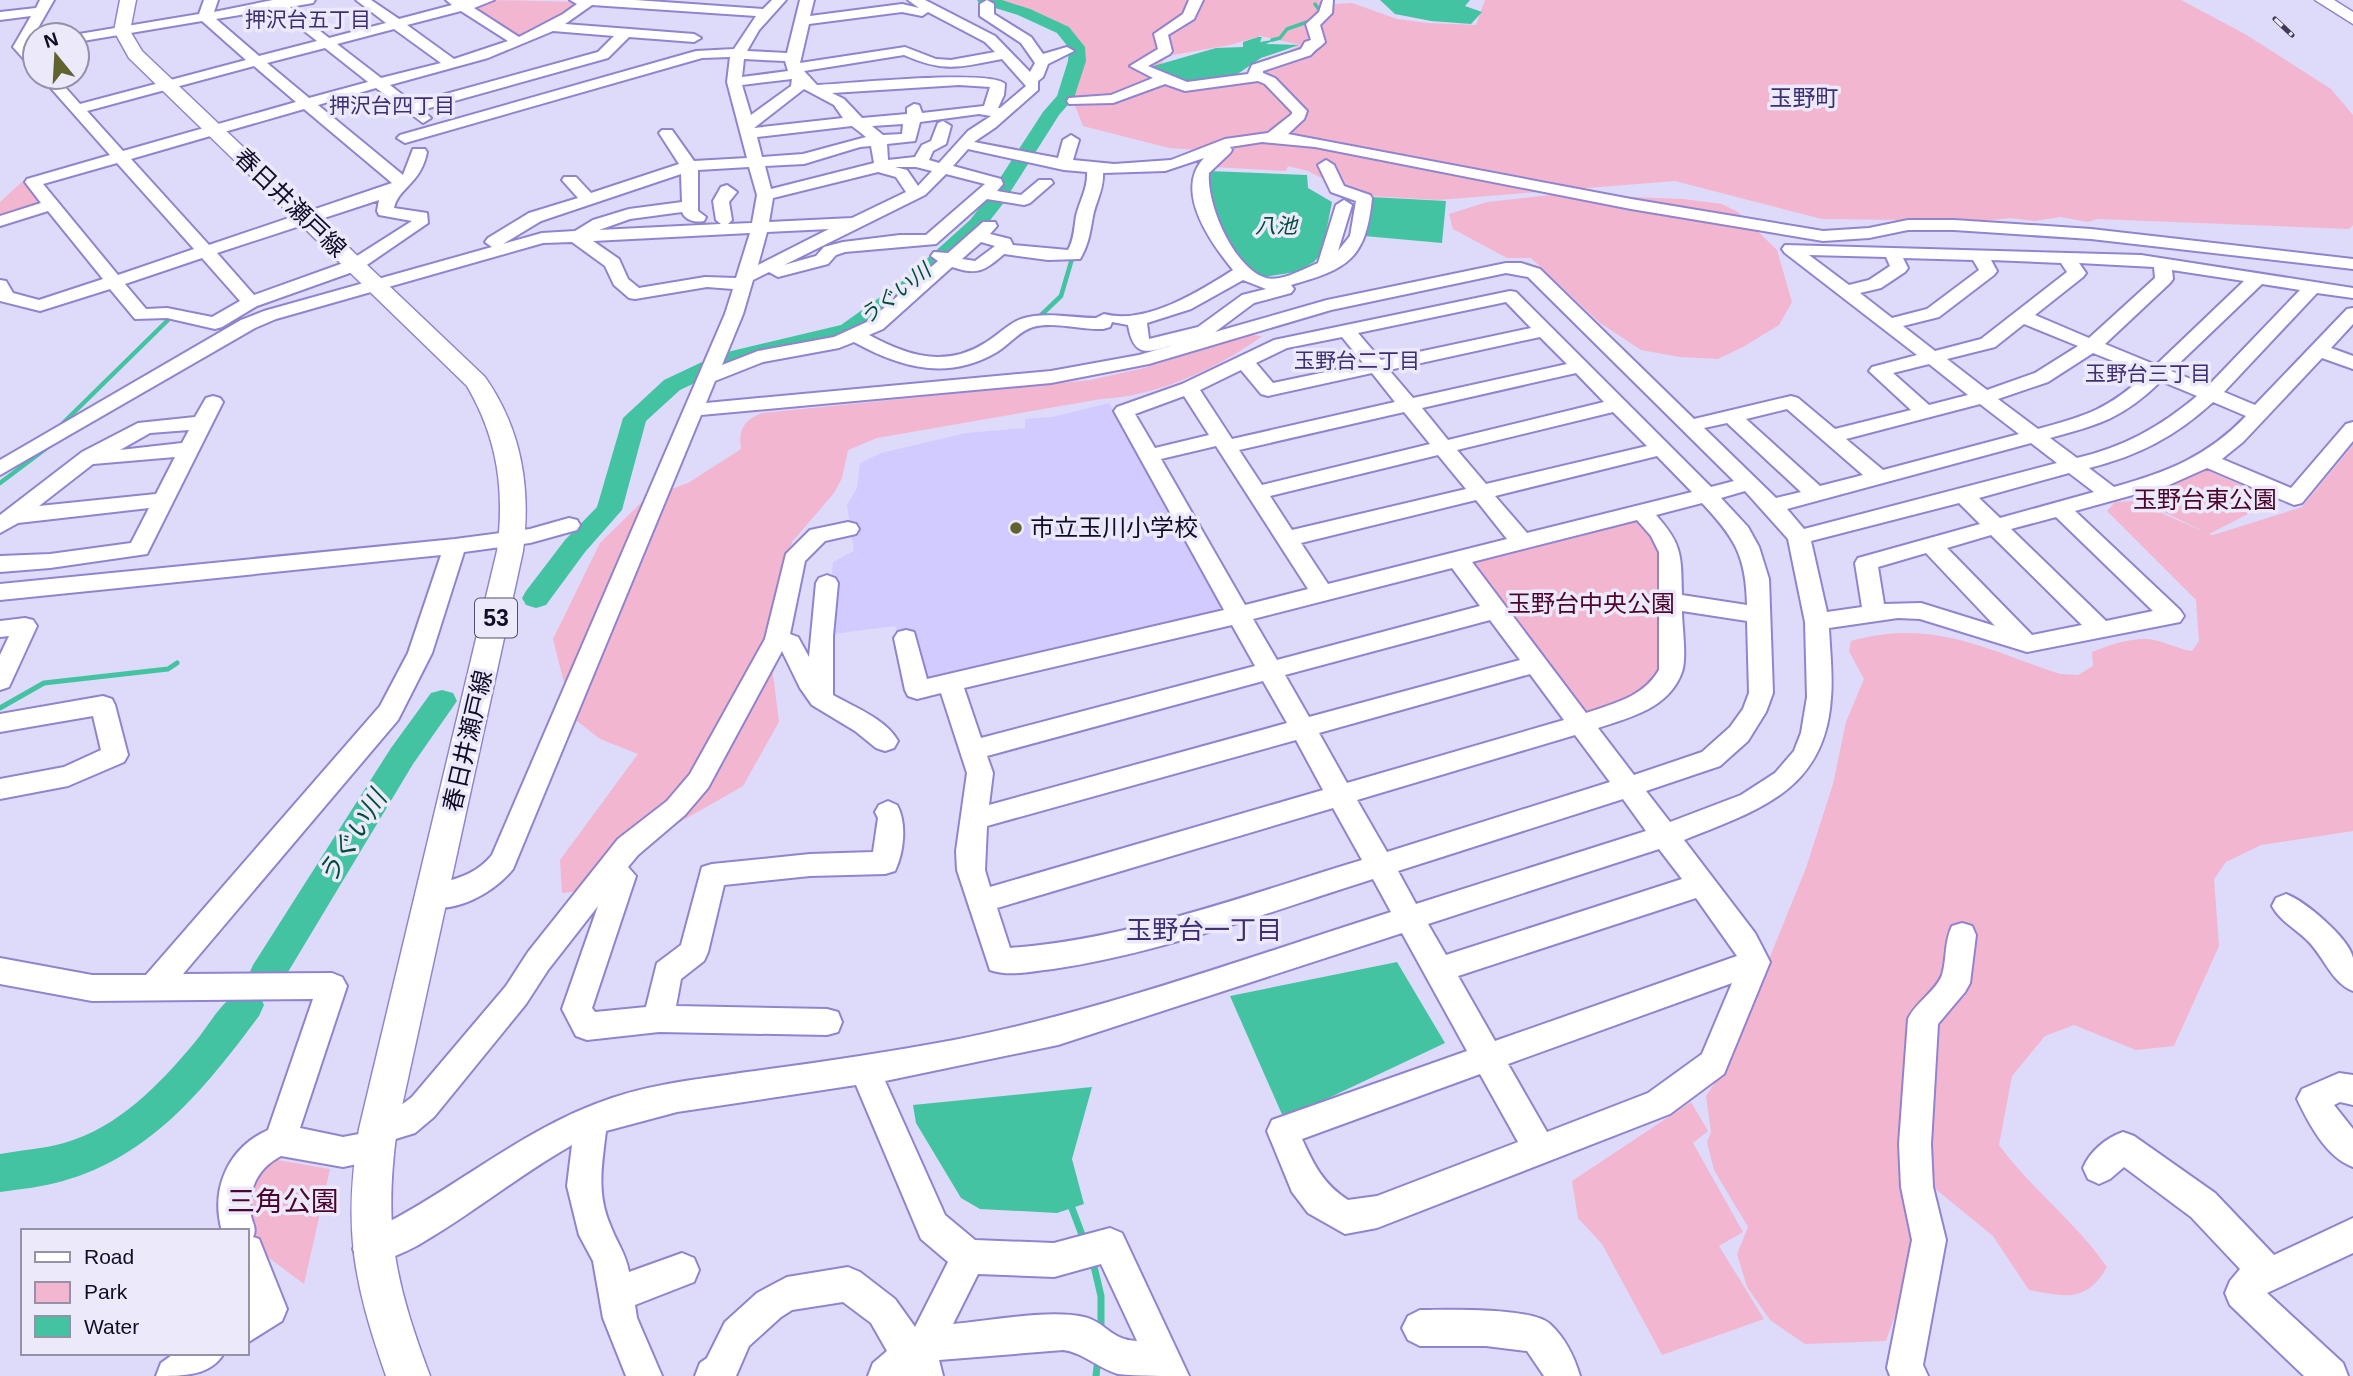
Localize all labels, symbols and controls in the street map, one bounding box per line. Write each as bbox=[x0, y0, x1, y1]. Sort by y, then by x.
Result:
district label: 押沢台五丁目 bbox=[245, 8, 371, 31]
north arrow bbox=[21, 21, 91, 91]
text: N bbox=[41, 28, 61, 52]
district label: 玉野町 bbox=[1770, 85, 1839, 111]
district label: 押沢台四丁目 bbox=[329, 94, 455, 117]
street label: 春日井瀬戸線 bbox=[229, 143, 352, 262]
water label: 八池 bbox=[1255, 214, 1299, 237]
water label: うぐい川 bbox=[855, 257, 936, 329]
district label: 玉野台二丁目 bbox=[1294, 349, 1420, 372]
district label: 玉野台三丁目 bbox=[2085, 362, 2211, 385]
park label: 玉野台東公園 bbox=[2133, 486, 2277, 513]
place label: 市立玉川小学校 bbox=[1030, 514, 1198, 541]
marker: 市立玉川小学校 bbox=[1008, 520, 1024, 536]
park label: 玉野台中央公園 bbox=[1507, 590, 1675, 617]
road number: 53 bbox=[475, 598, 517, 638]
street label: 春日井瀬戸線 bbox=[438, 668, 497, 814]
water label: うぐい川 bbox=[312, 782, 394, 889]
district label: 玉野台一丁目 bbox=[1126, 915, 1282, 945]
park label: 三角公園 bbox=[227, 1186, 339, 1217]
legend bbox=[21, 1229, 248, 1355]
text: Road bbox=[84, 1245, 134, 1268]
text: Park bbox=[84, 1280, 128, 1303]
text: Water bbox=[84, 1315, 139, 1338]

